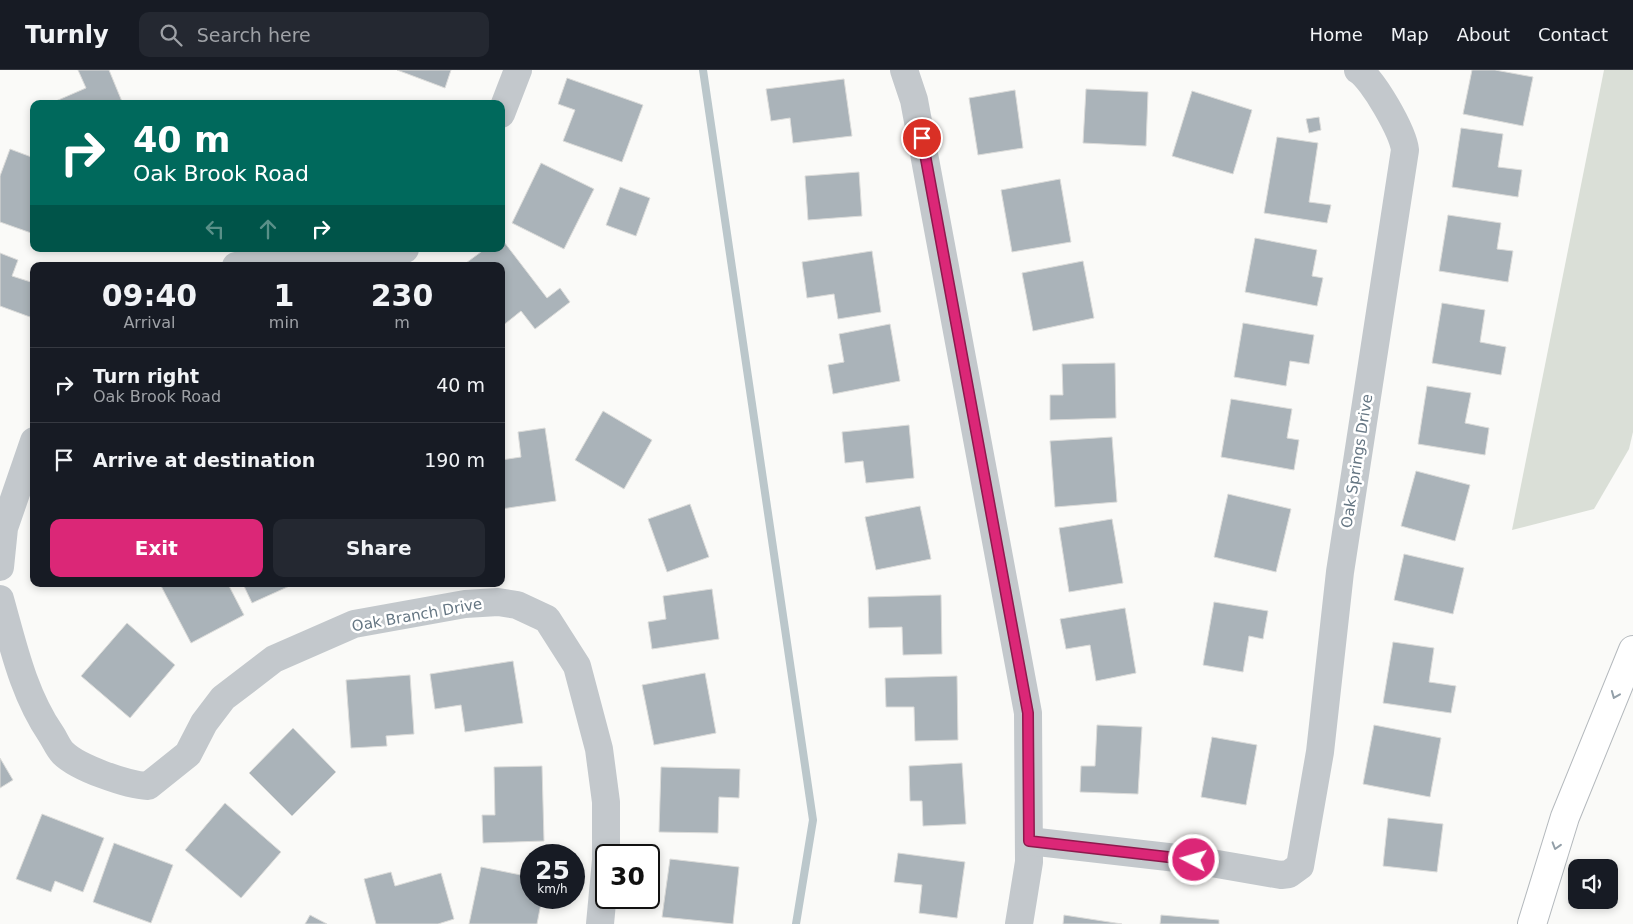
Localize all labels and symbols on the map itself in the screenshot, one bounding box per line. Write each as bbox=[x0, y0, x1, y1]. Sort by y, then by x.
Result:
pin bbox=[901, 117, 943, 159]
street label: Oak Springs Drive bbox=[1338, 393, 1376, 529]
street label: Oak Branch Drive bbox=[350, 595, 484, 635]
one-way arrow bbox=[1610, 690, 1621, 699]
position arrow bbox=[1167, 833, 1219, 885]
one-way arrow bbox=[1552, 842, 1562, 850]
speed limit sign: 30 bbox=[595, 844, 660, 909]

